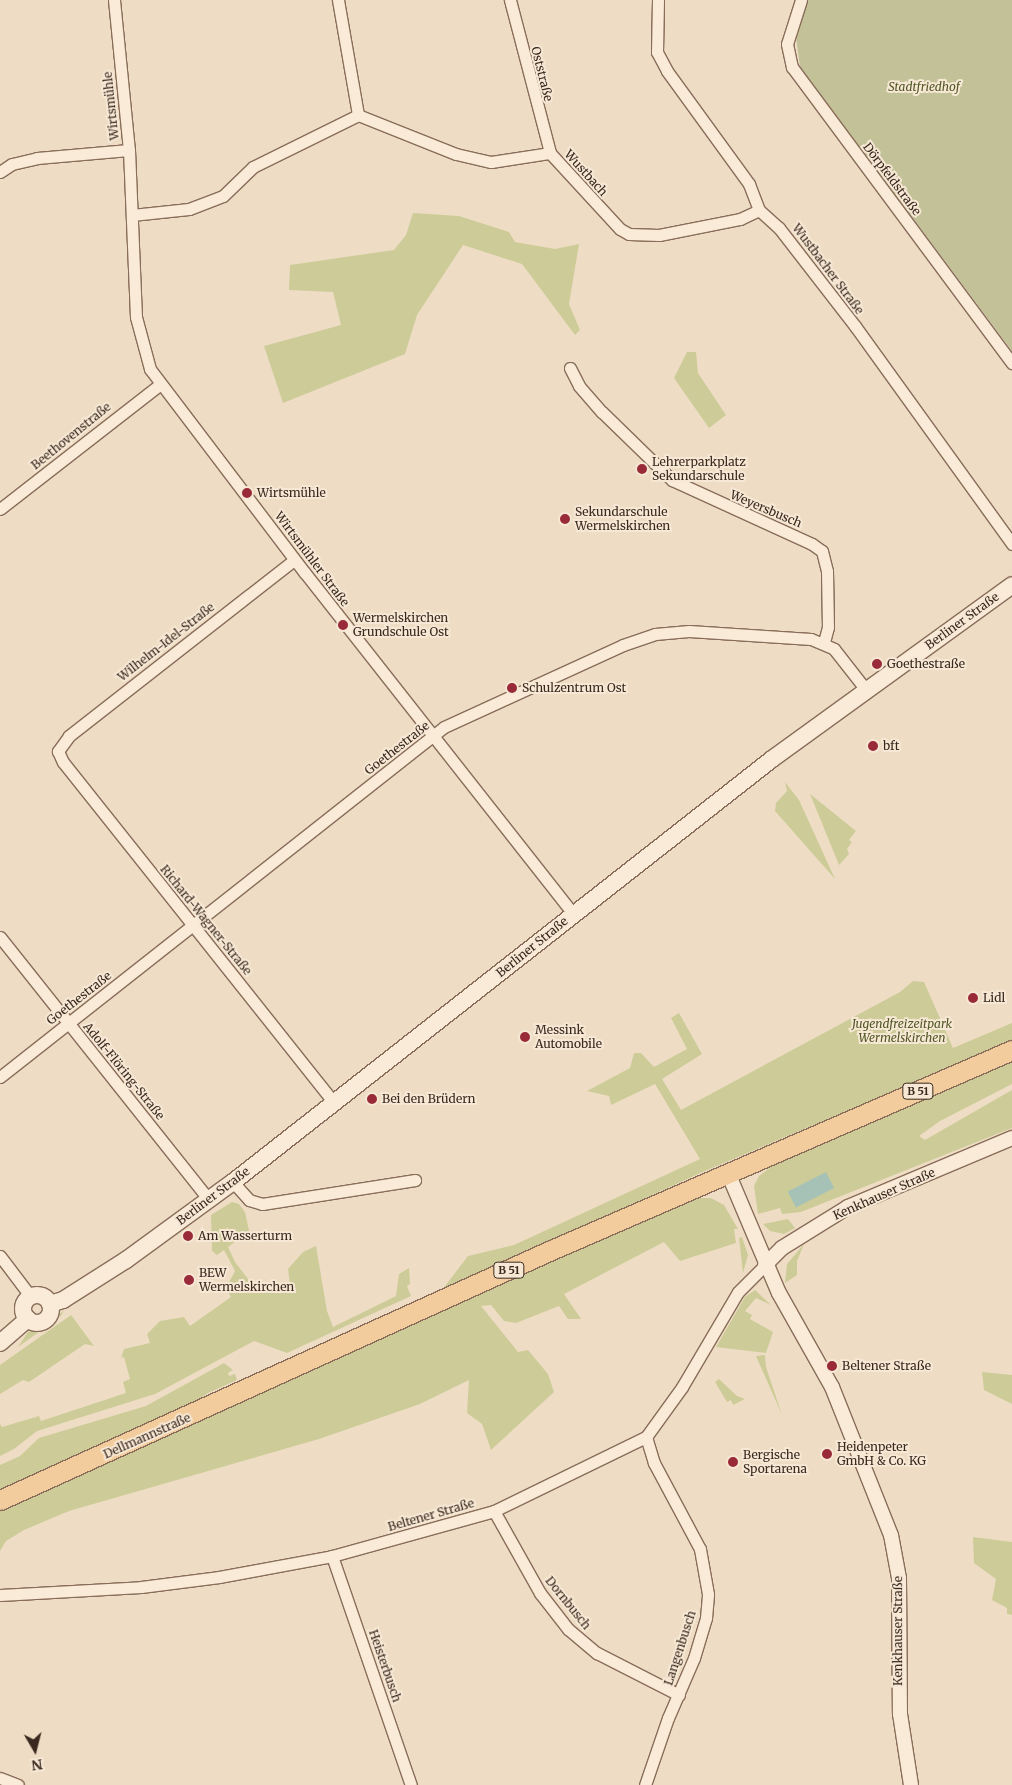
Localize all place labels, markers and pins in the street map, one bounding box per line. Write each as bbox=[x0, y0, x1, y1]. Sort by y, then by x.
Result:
place label: Lehrerparkplatz Sekundarschule bbox=[652, 455, 746, 483]
marker: Lehrerparkplatz Sekundarschule bbox=[636, 463, 648, 475]
place label: Wirtsmühle bbox=[257, 486, 326, 500]
marker: Wirtsmühle bbox=[241, 487, 253, 499]
place label: Sekundarschule Wermelskirchen bbox=[575, 505, 670, 533]
marker: Sekundarschule Wermelskirchen bbox=[559, 513, 571, 525]
place label: Wermelskirchen Grundschule Ost bbox=[353, 611, 449, 639]
marker: Wermelskirchen Grundschule Ost bbox=[337, 619, 349, 631]
place label: Goethestraße bbox=[887, 657, 965, 671]
marker: Goethestraße bbox=[871, 658, 883, 670]
place label: Schulzentrum Ost bbox=[522, 681, 626, 695]
marker: Schulzentrum Ost bbox=[506, 682, 518, 694]
place label: bft bbox=[883, 739, 899, 753]
marker: bft bbox=[867, 740, 879, 752]
place label: Lidl bbox=[983, 991, 1005, 1005]
marker: Lidl bbox=[967, 992, 979, 1004]
place label: Messink Automobile bbox=[535, 1023, 602, 1051]
marker: Messink Automobile bbox=[519, 1031, 531, 1043]
place label: Bei den Brüdern bbox=[382, 1092, 476, 1106]
marker: Bei den Brüdern bbox=[366, 1093, 378, 1105]
place label: Am Wasserturm bbox=[198, 1229, 292, 1243]
marker: Am Wasserturm bbox=[182, 1230, 194, 1242]
place label: BEW Wermelskirchen bbox=[199, 1266, 294, 1294]
marker: BEW Wermelskirchen bbox=[183, 1274, 195, 1286]
place label: Beltener Straße bbox=[842, 1359, 931, 1373]
marker: Beltener Straße bbox=[826, 1360, 838, 1372]
place label: Heidenpeter GmbH & Co. KG bbox=[837, 1440, 926, 1468]
place label: Bergische Sportarena bbox=[743, 1448, 807, 1476]
marker: Heidenpeter GmbH & Co. KG bbox=[821, 1448, 833, 1460]
marker: Bergische Sportarena bbox=[727, 1456, 739, 1468]

